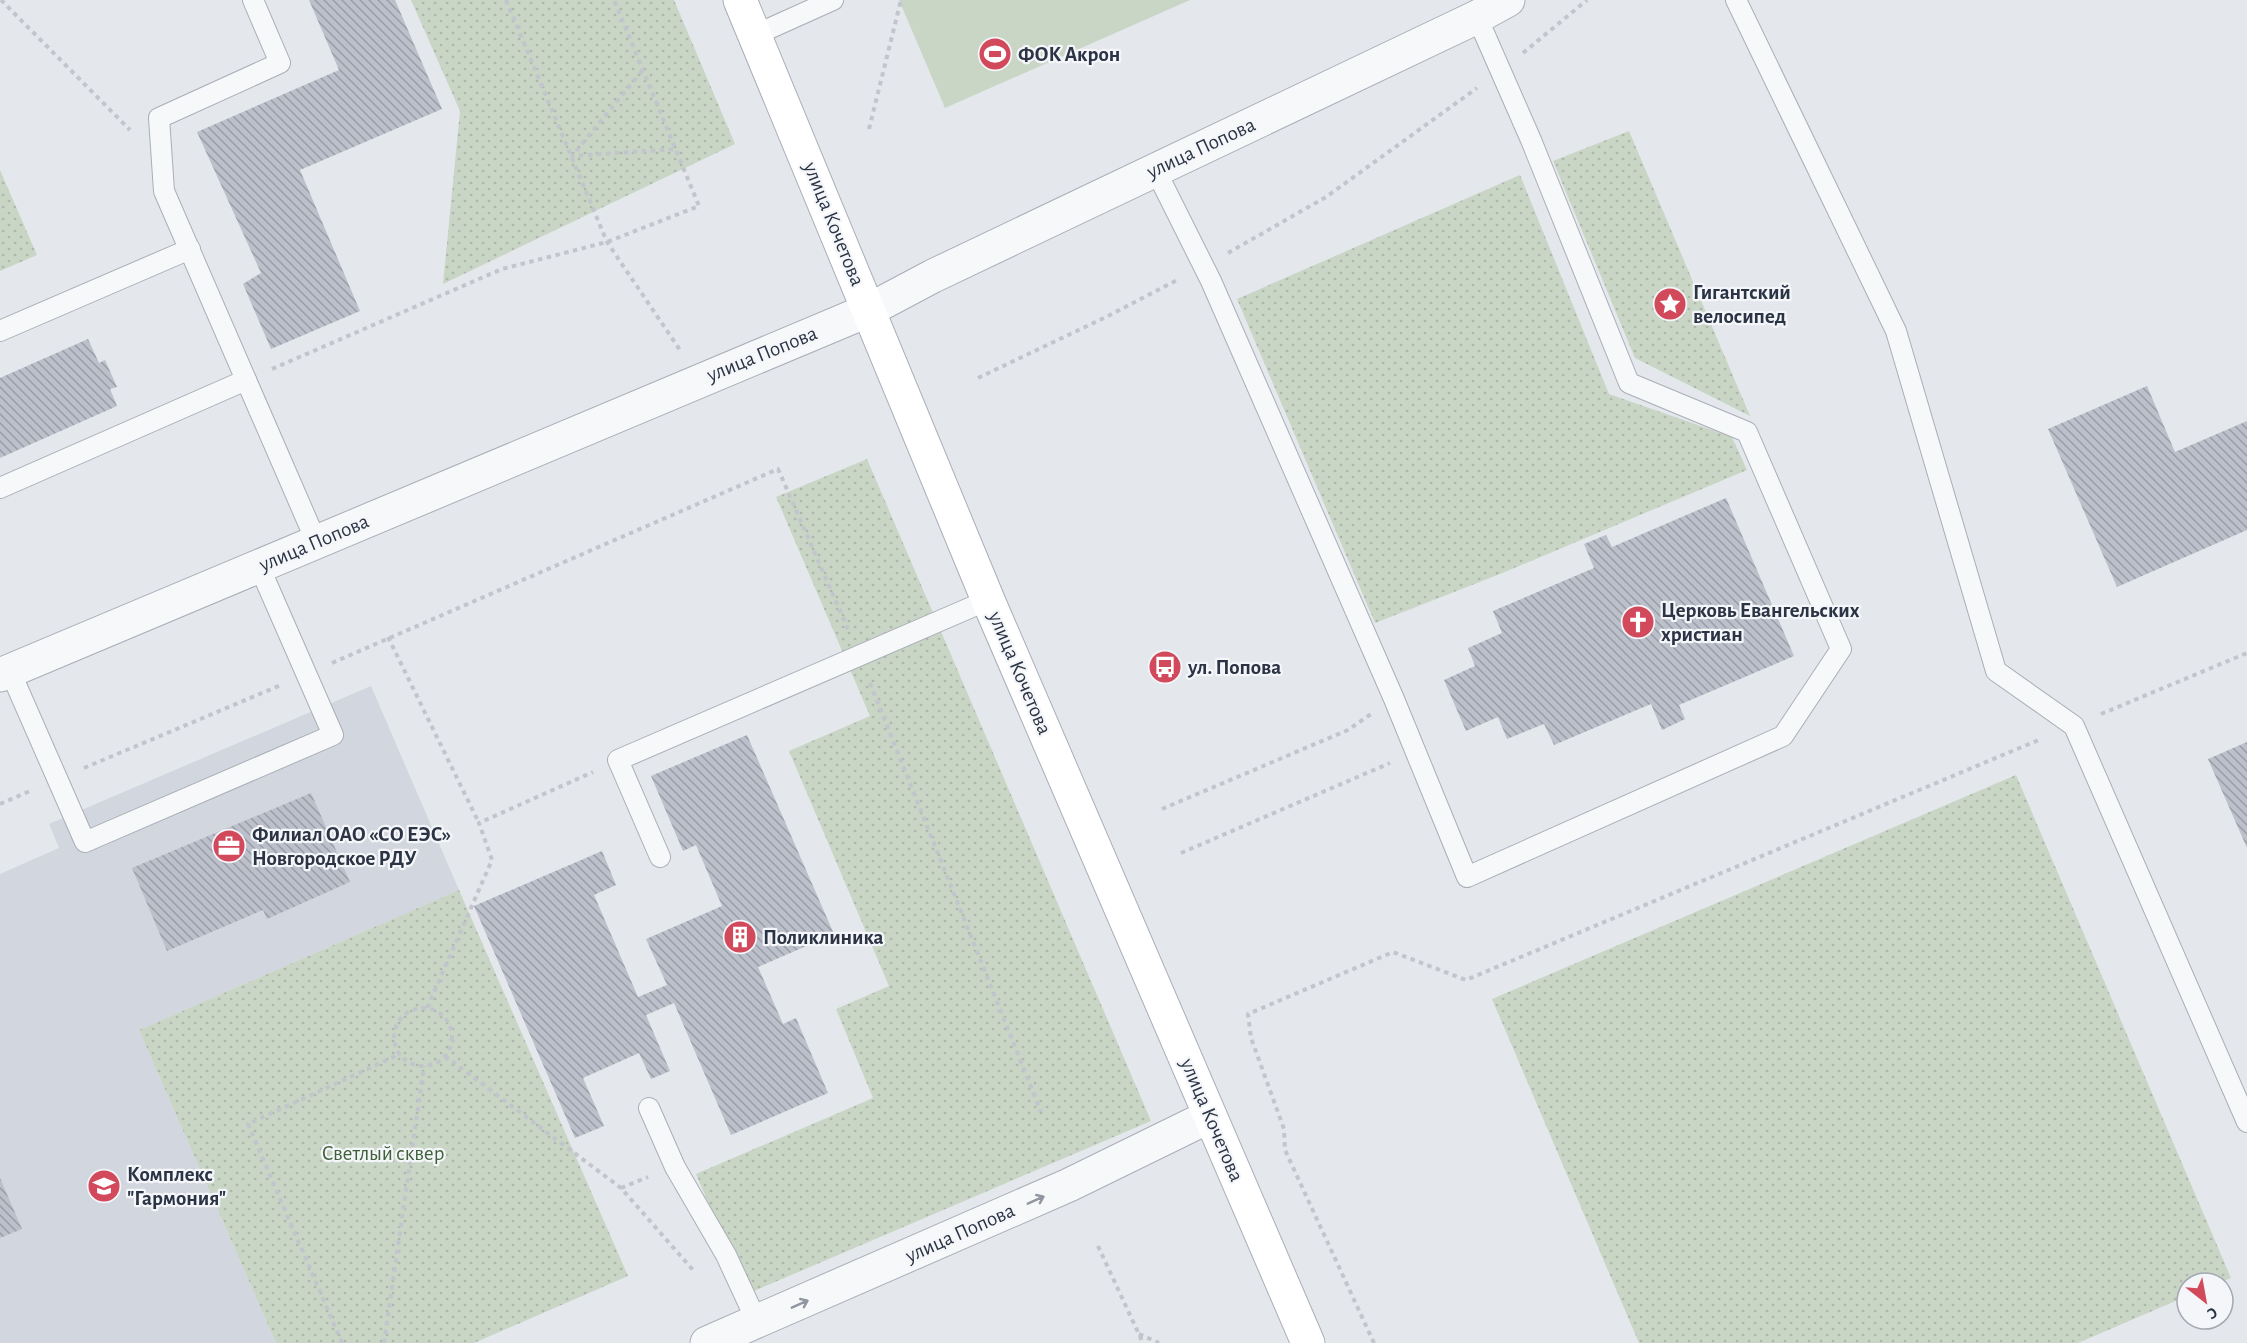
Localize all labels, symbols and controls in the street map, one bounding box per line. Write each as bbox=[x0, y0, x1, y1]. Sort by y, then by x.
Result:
sports icon: ФОК Акрон bbox=[977, 36, 1013, 72]
place label: ФОК Акрон bbox=[1018, 44, 1120, 65]
street label: улица Попова bbox=[1143, 114, 1259, 183]
street label: улица Кочетова bbox=[799, 158, 868, 289]
place label: Гигантский велосипед bbox=[1693, 282, 1791, 327]
place icon: Гигантский велосипед bbox=[1652, 286, 1688, 322]
street label: улица Попова bbox=[703, 322, 821, 386]
street label: улица Попова bbox=[255, 510, 372, 576]
place label: Церковь Евангельских христиан bbox=[1661, 600, 1860, 645]
church icon: Церковь Евангельских христиан bbox=[1620, 604, 1656, 640]
street label: улица Кочетова bbox=[984, 608, 1055, 738]
bus stop icon: ул. Попова bbox=[1147, 649, 1183, 685]
place label: ул. Попова bbox=[1187, 657, 1281, 678]
place label: Филиал ОАО «СО ЕЭС» Новгородское РДУ bbox=[252, 824, 451, 869]
office icon: Филиал ОАО «СО ЕЭС» Новгородское РДУ bbox=[211, 828, 247, 864]
building icon: Поликлиника bbox=[722, 919, 758, 955]
place label: Поликлиника bbox=[763, 927, 884, 948]
street label: улица Кочетова bbox=[1176, 1055, 1247, 1185]
park label: Светлый сквер bbox=[322, 1143, 444, 1164]
place label: Комплекс "Гармония" bbox=[127, 1164, 226, 1209]
school or university icon: Комплекс "Гармония" bbox=[86, 1168, 122, 1204]
one-way arrow bbox=[1026, 1194, 1044, 1205]
street label: улица Попова bbox=[901, 1199, 1018, 1267]
north arrow bbox=[2175, 1271, 2235, 1331]
one-way arrow bbox=[790, 1297, 808, 1309]
text: С bbox=[2204, 1304, 2220, 1322]

